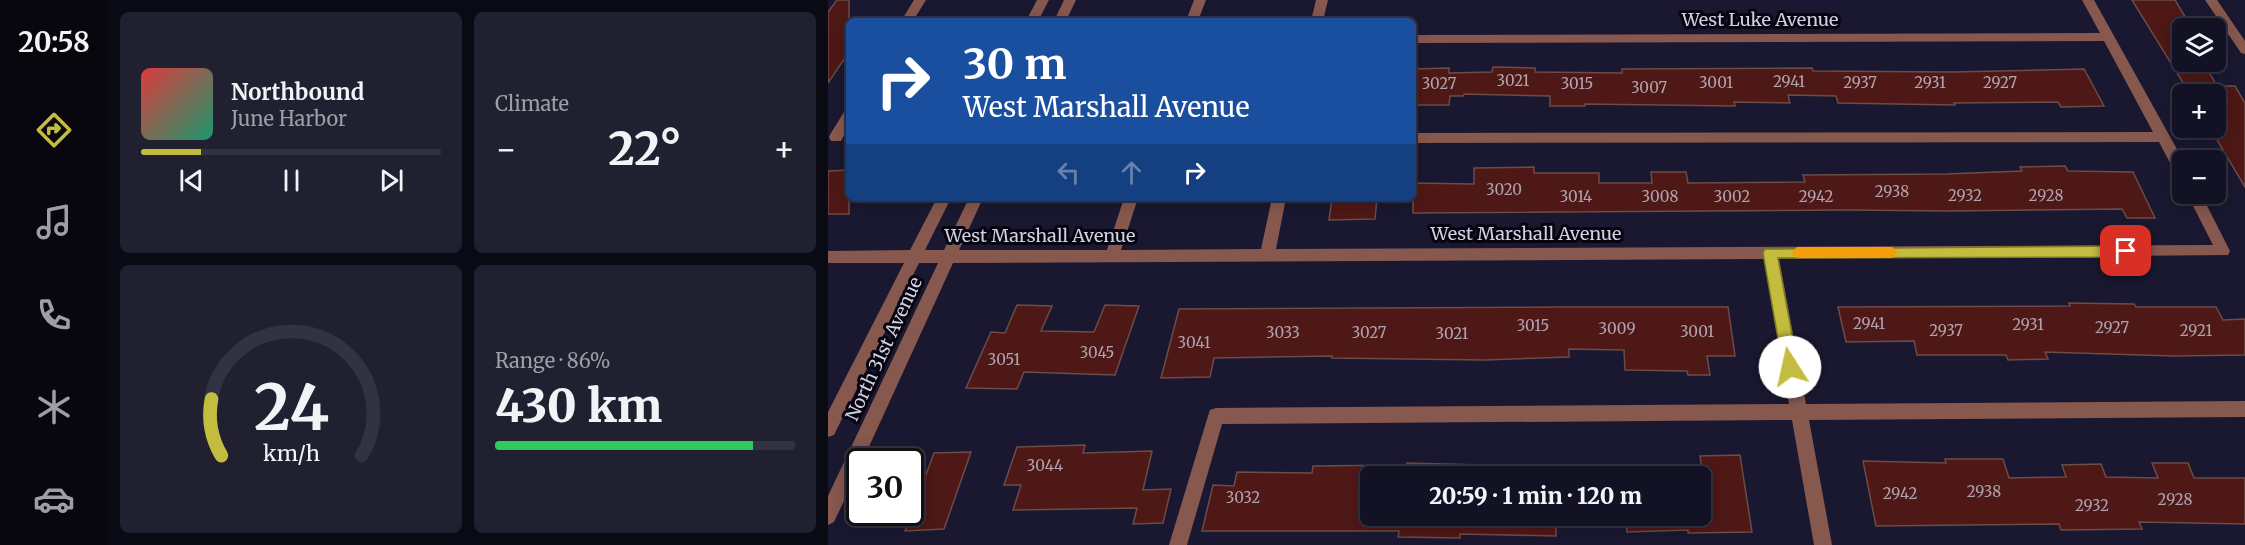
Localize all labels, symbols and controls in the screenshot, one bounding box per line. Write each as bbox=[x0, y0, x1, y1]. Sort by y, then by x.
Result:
street label: West Luke Avenue bbox=[1681, 8, 1838, 31]
map controls bbox=[2172, 18, 2226, 204]
button: layers bbox=[2172, 18, 2226, 72]
text: 20:58 bbox=[18, 25, 90, 59]
text: 30 m bbox=[963, 38, 1067, 90]
icon: right bbox=[864, 42, 942, 120]
house number: 3021 bbox=[1497, 71, 1530, 90]
house number: 2941 bbox=[1773, 72, 1805, 91]
house number: 3001 bbox=[1699, 73, 1733, 92]
house number: 2937 bbox=[1843, 73, 1877, 92]
house number: 2931 bbox=[1914, 73, 1946, 92]
house number: 2927 bbox=[1983, 73, 2018, 92]
house number: 3027 bbox=[1422, 74, 1457, 93]
house number: 3015 bbox=[1561, 74, 1593, 93]
text: Northbound bbox=[231, 78, 364, 106]
house number: 3007 bbox=[1631, 78, 1667, 97]
button: + bbox=[2172, 84, 2226, 138]
text: West Marshall Avenue bbox=[963, 90, 1249, 124]
text: Climate bbox=[495, 91, 569, 116]
text: June Harbor bbox=[231, 106, 347, 131]
icon: directions bbox=[33, 109, 75, 151]
text: 22° bbox=[608, 121, 682, 177]
text: − bbox=[495, 129, 517, 170]
text: + bbox=[773, 129, 795, 170]
button: − bbox=[2172, 150, 2226, 204]
icon: left bbox=[1052, 156, 1085, 189]
icon: ahead bbox=[1115, 156, 1148, 189]
icon: right bbox=[1178, 156, 1211, 189]
icon: previous bbox=[175, 164, 208, 197]
icon: pause bbox=[275, 164, 308, 197]
icon: next bbox=[375, 164, 408, 197]
house number: 3020 bbox=[1486, 180, 1522, 199]
house number: 2938 bbox=[1875, 182, 1909, 201]
house number: 2932 bbox=[1948, 186, 1982, 205]
house number: 2928 bbox=[2029, 186, 2063, 205]
house number: 3014 bbox=[1560, 187, 1592, 206]
house number: 3008 bbox=[1642, 187, 1678, 206]
house number: 3002 bbox=[1714, 187, 1750, 206]
house number: 2942 bbox=[1799, 187, 1833, 206]
icon: music bbox=[33, 201, 75, 243]
street label: West Marshall Avenue bbox=[1430, 222, 1621, 245]
street label: West Marshall Avenue bbox=[944, 224, 1135, 247]
pin bbox=[2100, 225, 2151, 276]
icon: arrive bbox=[2109, 234, 2142, 267]
street label: North 31st Avenue bbox=[840, 273, 927, 424]
icon: phone bbox=[33, 294, 75, 336]
house number: 2941 bbox=[1853, 314, 1885, 333]
house number: 2931 bbox=[2012, 315, 2044, 334]
house number: 3015 bbox=[1517, 316, 1549, 335]
house number: 2927 bbox=[2095, 318, 2130, 337]
house number: 3009 bbox=[1599, 319, 1635, 338]
house number: 2937 bbox=[1929, 321, 1963, 340]
house number: 2921 bbox=[2180, 321, 2212, 340]
house number: 3001 bbox=[1680, 322, 1714, 341]
house number: 3033 bbox=[1266, 323, 1300, 342]
house number: 3027 bbox=[1352, 323, 1387, 342]
house number: 3021 bbox=[1436, 324, 1469, 343]
house number: 3041 bbox=[1178, 333, 1211, 352]
position arrow bbox=[1758, 335, 1822, 399]
house number: 3045 bbox=[1080, 343, 1114, 362]
text: Range · 86% bbox=[495, 348, 611, 373]
house number: 3051 bbox=[988, 350, 1020, 369]
text: 24 bbox=[253, 369, 329, 447]
text: 430 km bbox=[495, 378, 662, 434]
icon: climate bbox=[33, 386, 75, 428]
text: km/h bbox=[263, 440, 319, 467]
speed limit sign: 30 bbox=[846, 448, 924, 526]
house number: 3044 bbox=[1027, 456, 1063, 475]
icon: car bbox=[33, 478, 75, 520]
text: 20:59 · 1 min · 120 m bbox=[1429, 482, 1642, 510]
house number: 2938 bbox=[1967, 482, 2001, 501]
house number: 2942 bbox=[1883, 484, 1917, 503]
house number: 3032 bbox=[1226, 488, 1260, 507]
house number: 2928 bbox=[2158, 490, 2192, 509]
house number: 2932 bbox=[2075, 496, 2109, 515]

